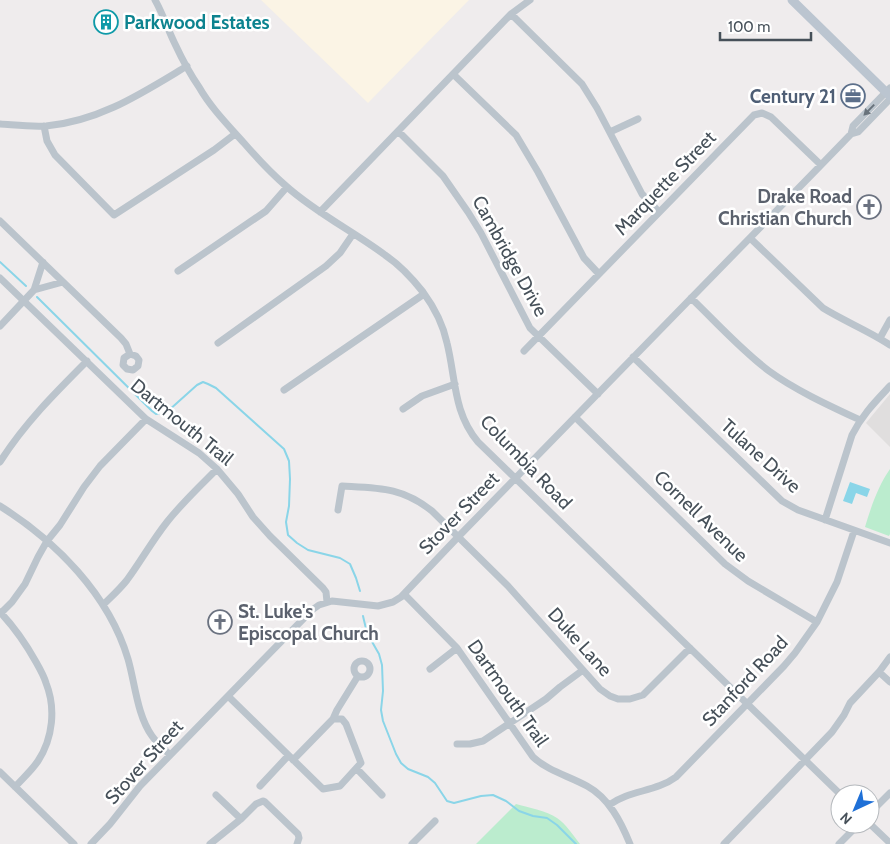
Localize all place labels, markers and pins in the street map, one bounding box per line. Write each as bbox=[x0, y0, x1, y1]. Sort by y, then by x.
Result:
building icon: Parkwood Estates bbox=[93, 9, 119, 35]
place label: Parkwood Estates bbox=[124, 11, 270, 34]
office icon: Century 21 bbox=[840, 83, 866, 109]
place label: Century 21 bbox=[750, 85, 836, 108]
place label: Drake Road Christian Church bbox=[718, 185, 852, 230]
church icon: Drake Road Christian Church bbox=[856, 194, 882, 220]
place label: St. Luke's Episcopal Church bbox=[238, 600, 379, 645]
church icon: St. Luke's Episcopal Church bbox=[207, 609, 233, 635]

